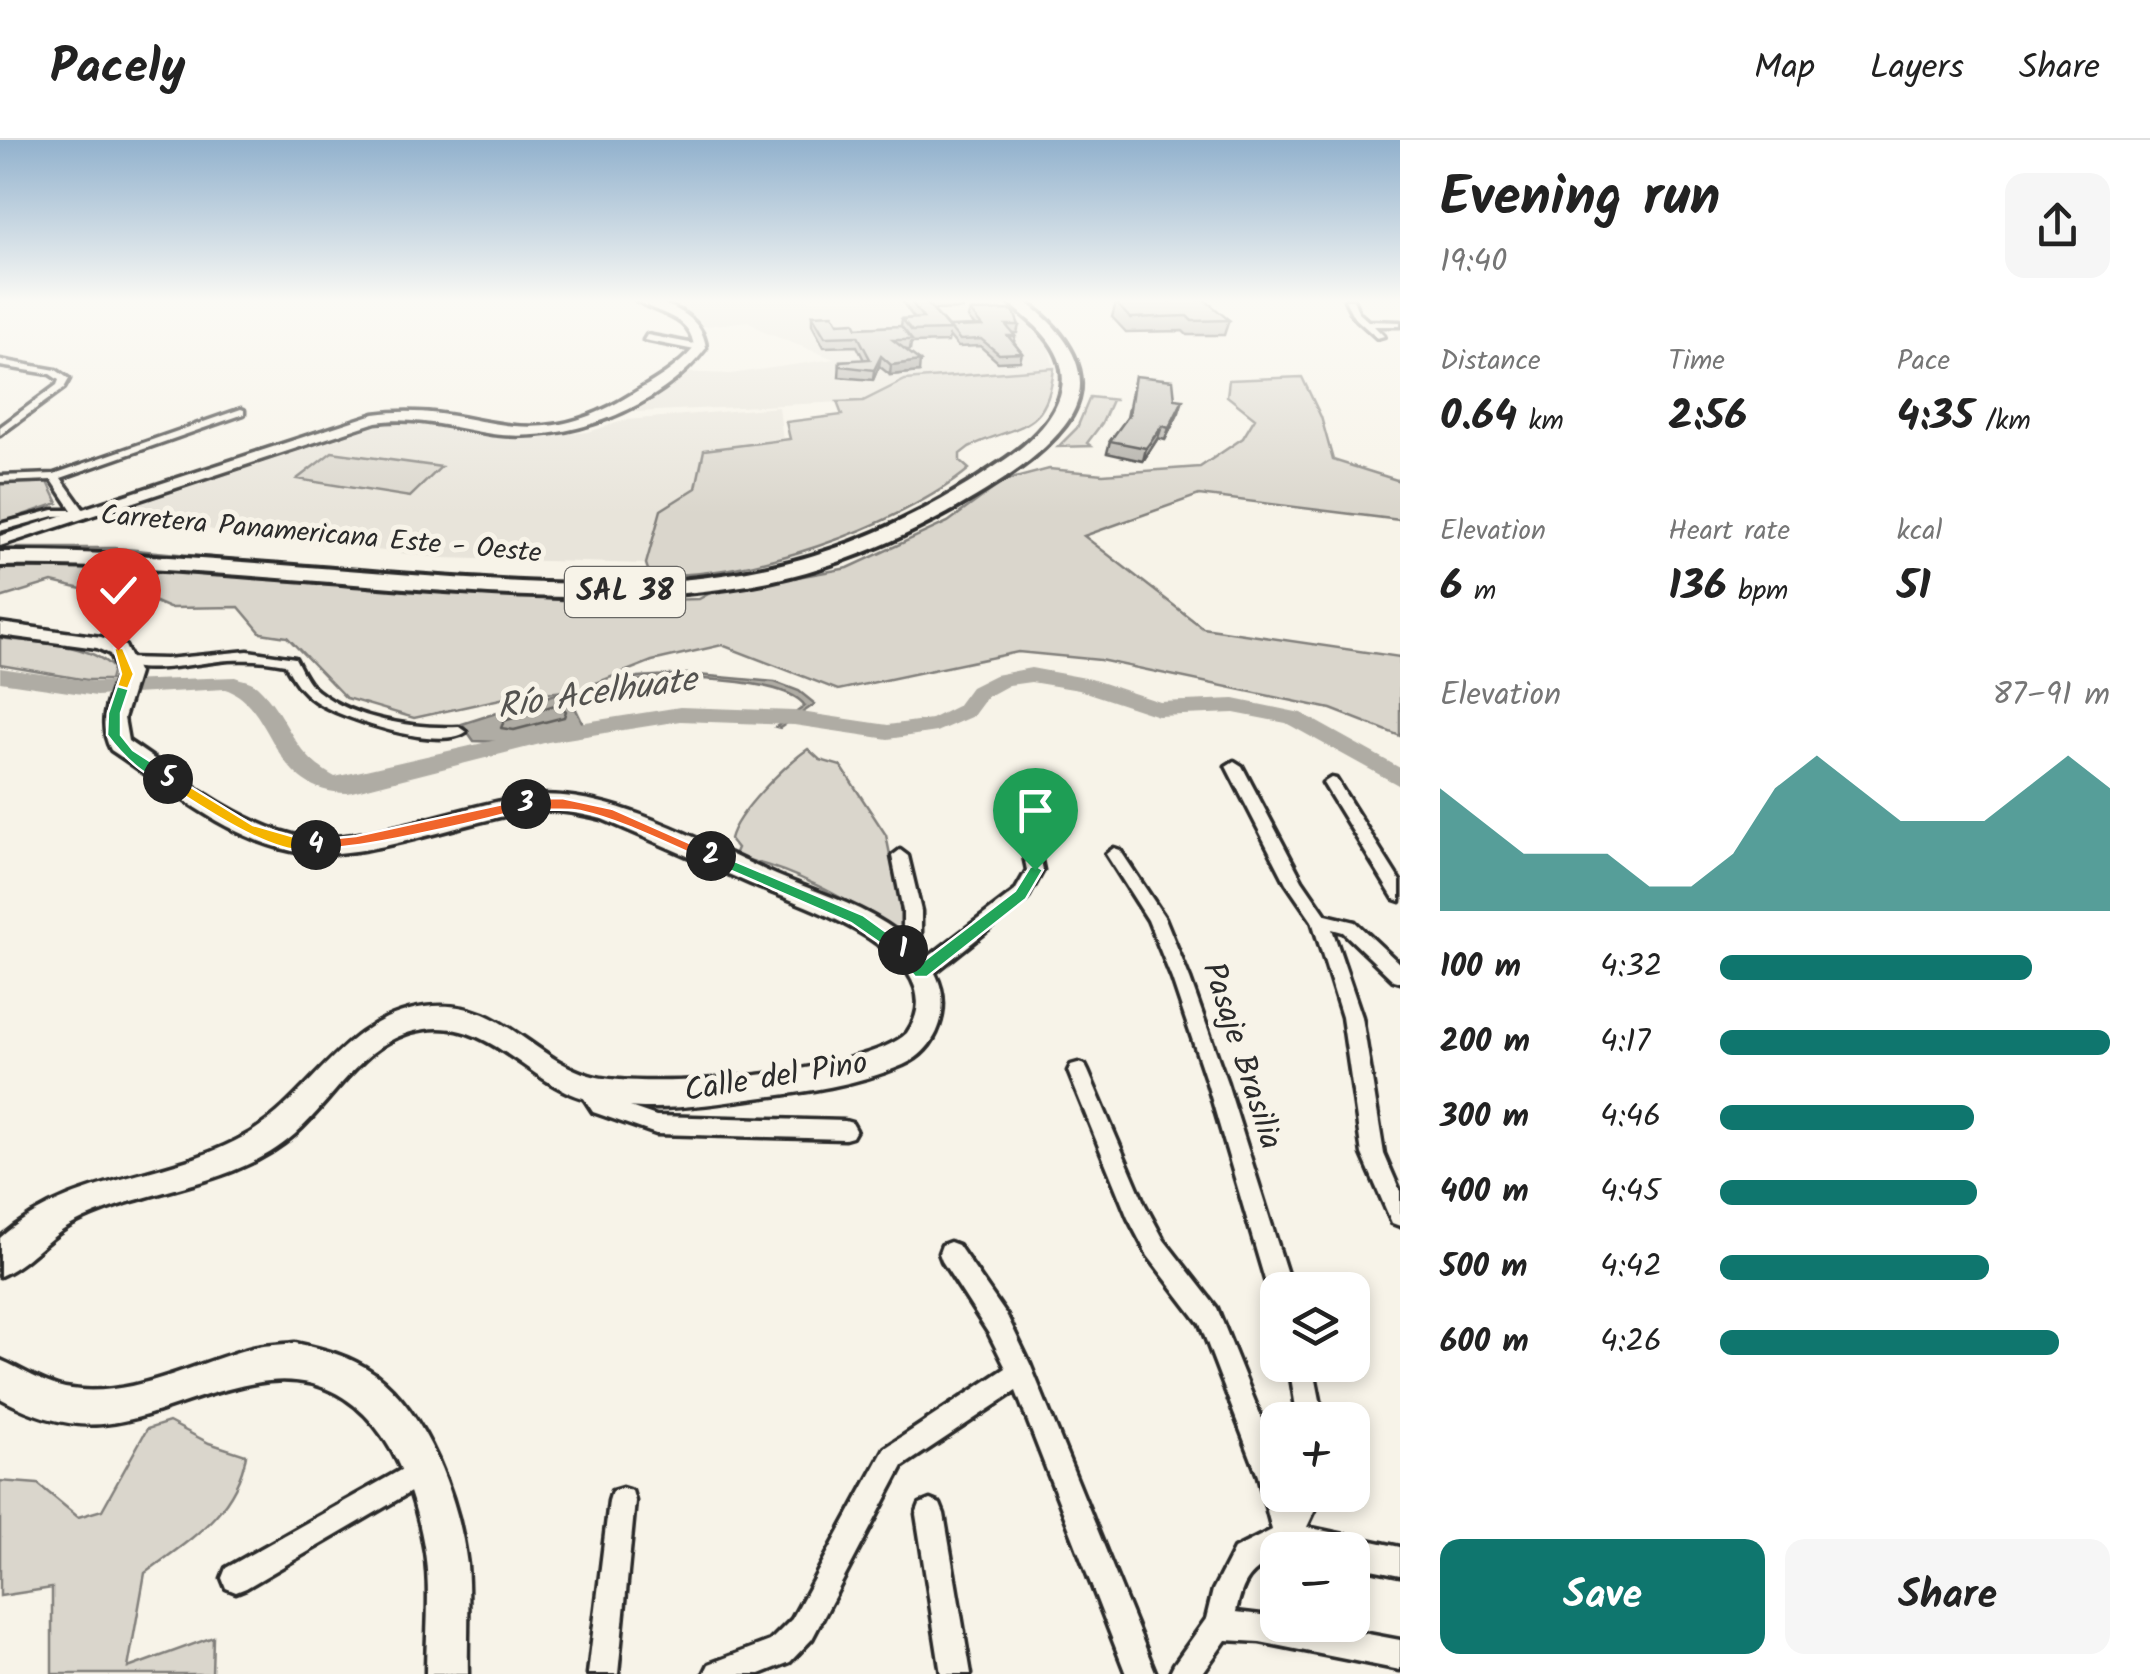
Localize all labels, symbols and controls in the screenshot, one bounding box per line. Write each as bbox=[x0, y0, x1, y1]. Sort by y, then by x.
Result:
text: Pacely bbox=[50, 31, 185, 107]
text: Map bbox=[1754, 41, 1815, 97]
text: Layers bbox=[1870, 41, 1964, 97]
text: Share bbox=[2019, 41, 2100, 97]
text: Evening run bbox=[1440, 156, 1720, 243]
button: share bbox=[2005, 173, 2110, 278]
text: 19:40 bbox=[1440, 237, 1507, 288]
text: Distance bbox=[1440, 339, 1541, 384]
text: Time bbox=[1668, 339, 1725, 384]
text: Pace bbox=[1897, 339, 1950, 384]
text: 0.64 bbox=[1440, 384, 1517, 451]
text: 2:56 bbox=[1668, 384, 1747, 451]
text: 4:35 bbox=[1897, 384, 1974, 451]
text: km bbox=[1517, 399, 1564, 444]
text: /km bbox=[1974, 399, 2031, 444]
street label: Carretera Panamericana Este - Oeste bbox=[99, 493, 544, 577]
text: Elevation bbox=[1440, 509, 1546, 554]
text: Heart rate bbox=[1668, 509, 1790, 554]
text: kcal bbox=[1897, 509, 1942, 554]
pin bbox=[76, 548, 161, 651]
text: 6 bbox=[1440, 554, 1463, 621]
text: 136 bbox=[1668, 554, 1727, 621]
text: 51 bbox=[1897, 554, 1931, 621]
icon: check bbox=[91, 563, 146, 618]
road number: SAL 38 bbox=[565, 567, 685, 617]
text: m bbox=[1463, 569, 1496, 614]
text: bpm bbox=[1727, 569, 1788, 614]
water label: Río Acelhuate bbox=[494, 653, 704, 737]
text: Elevation bbox=[1440, 670, 1561, 721]
text: 87–91 m bbox=[1992, 670, 2110, 721]
pin: 5 bbox=[143, 754, 193, 804]
text: 5 bbox=[161, 756, 175, 801]
pin bbox=[993, 768, 1078, 871]
pin: 3 bbox=[501, 779, 551, 829]
text: 3 bbox=[518, 781, 534, 826]
icon: arrive bbox=[1008, 783, 1063, 838]
pin: 4 bbox=[291, 820, 341, 870]
text: 4 bbox=[308, 822, 324, 867]
pin: 2 bbox=[686, 831, 736, 881]
text: 2 bbox=[703, 833, 719, 878]
pin: 1 bbox=[878, 925, 928, 975]
text: 1 bbox=[899, 927, 907, 972]
text: 100 m bbox=[1440, 942, 1521, 993]
text: 4:32 bbox=[1600, 942, 1662, 993]
street label: Pasaje Brasilia bbox=[1187, 956, 1295, 1156]
text: 200 m bbox=[1440, 1017, 1530, 1068]
text: 4:17 bbox=[1600, 1017, 1650, 1068]
street label: Calle del Pino bbox=[681, 1038, 871, 1118]
text: 300 m bbox=[1440, 1092, 1529, 1143]
text: 4:46 bbox=[1600, 1092, 1661, 1143]
text: 400 m bbox=[1440, 1167, 1529, 1218]
text: 4:45 bbox=[1600, 1167, 1660, 1218]
text: 500 m bbox=[1440, 1242, 1528, 1293]
text: 4:42 bbox=[1600, 1242, 1662, 1293]
map controls bbox=[1260, 1272, 1370, 1642]
button: layers bbox=[1260, 1272, 1370, 1382]
text: 600 m bbox=[1440, 1317, 1529, 1368]
text: 4:26 bbox=[1600, 1317, 1662, 1368]
button: + bbox=[1260, 1402, 1370, 1512]
button: − bbox=[1260, 1532, 1370, 1642]
button: Save bbox=[1440, 1539, 1765, 1654]
button: Share bbox=[1785, 1539, 2110, 1654]

